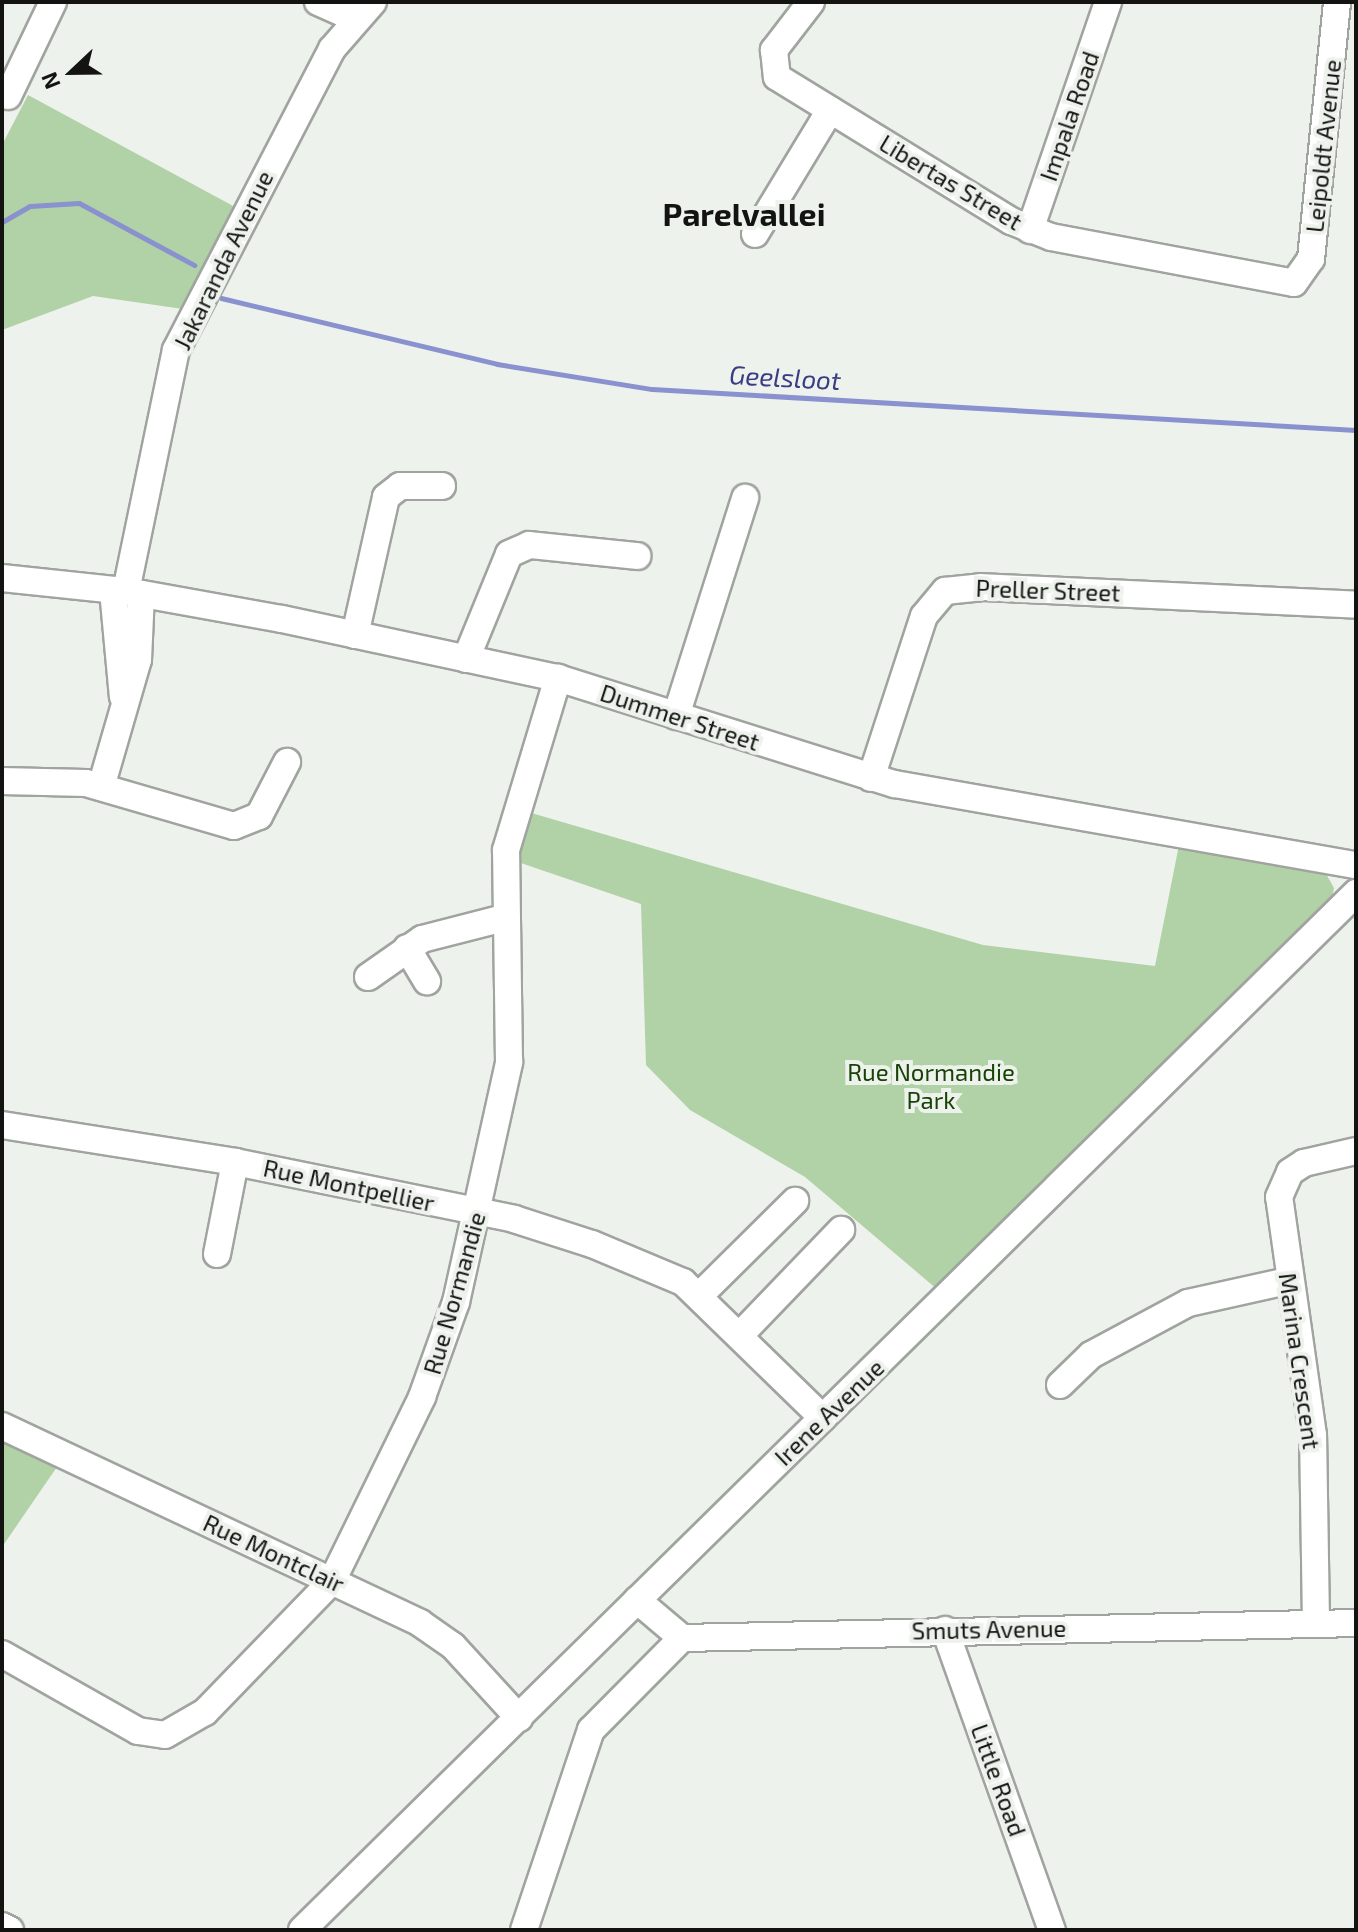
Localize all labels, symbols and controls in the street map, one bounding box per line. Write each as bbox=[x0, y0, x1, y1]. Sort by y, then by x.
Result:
north arrow bbox=[32, 32, 112, 112]
street label: Impala Road bbox=[1033, 47, 1105, 185]
street label: Leipoldt Avenue bbox=[1300, 58, 1346, 234]
text: N bbox=[35, 69, 65, 93]
street label: Libertas Street bbox=[875, 128, 1027, 236]
street label: Jakaranda Avenue bbox=[167, 166, 279, 354]
district label: Parelvallei bbox=[663, 194, 825, 232]
water label: Geelsloot bbox=[728, 359, 842, 395]
street label: Preller Street bbox=[975, 573, 1121, 607]
street label: Dummer Street bbox=[597, 678, 763, 756]
park label: Rue Normandie Park bbox=[847, 1058, 1015, 1114]
street label: Rue Montpellier bbox=[261, 1153, 437, 1217]
street label: Rue Normandie bbox=[417, 1208, 491, 1378]
street label: Marina Crescent bbox=[1273, 1271, 1327, 1451]
street label: Irene Avenue bbox=[768, 1353, 890, 1471]
street label: Rue Montclair bbox=[199, 1508, 349, 1598]
street label: Smuts Avenue bbox=[911, 1613, 1067, 1645]
street label: Little Road bbox=[965, 1720, 1033, 1840]

